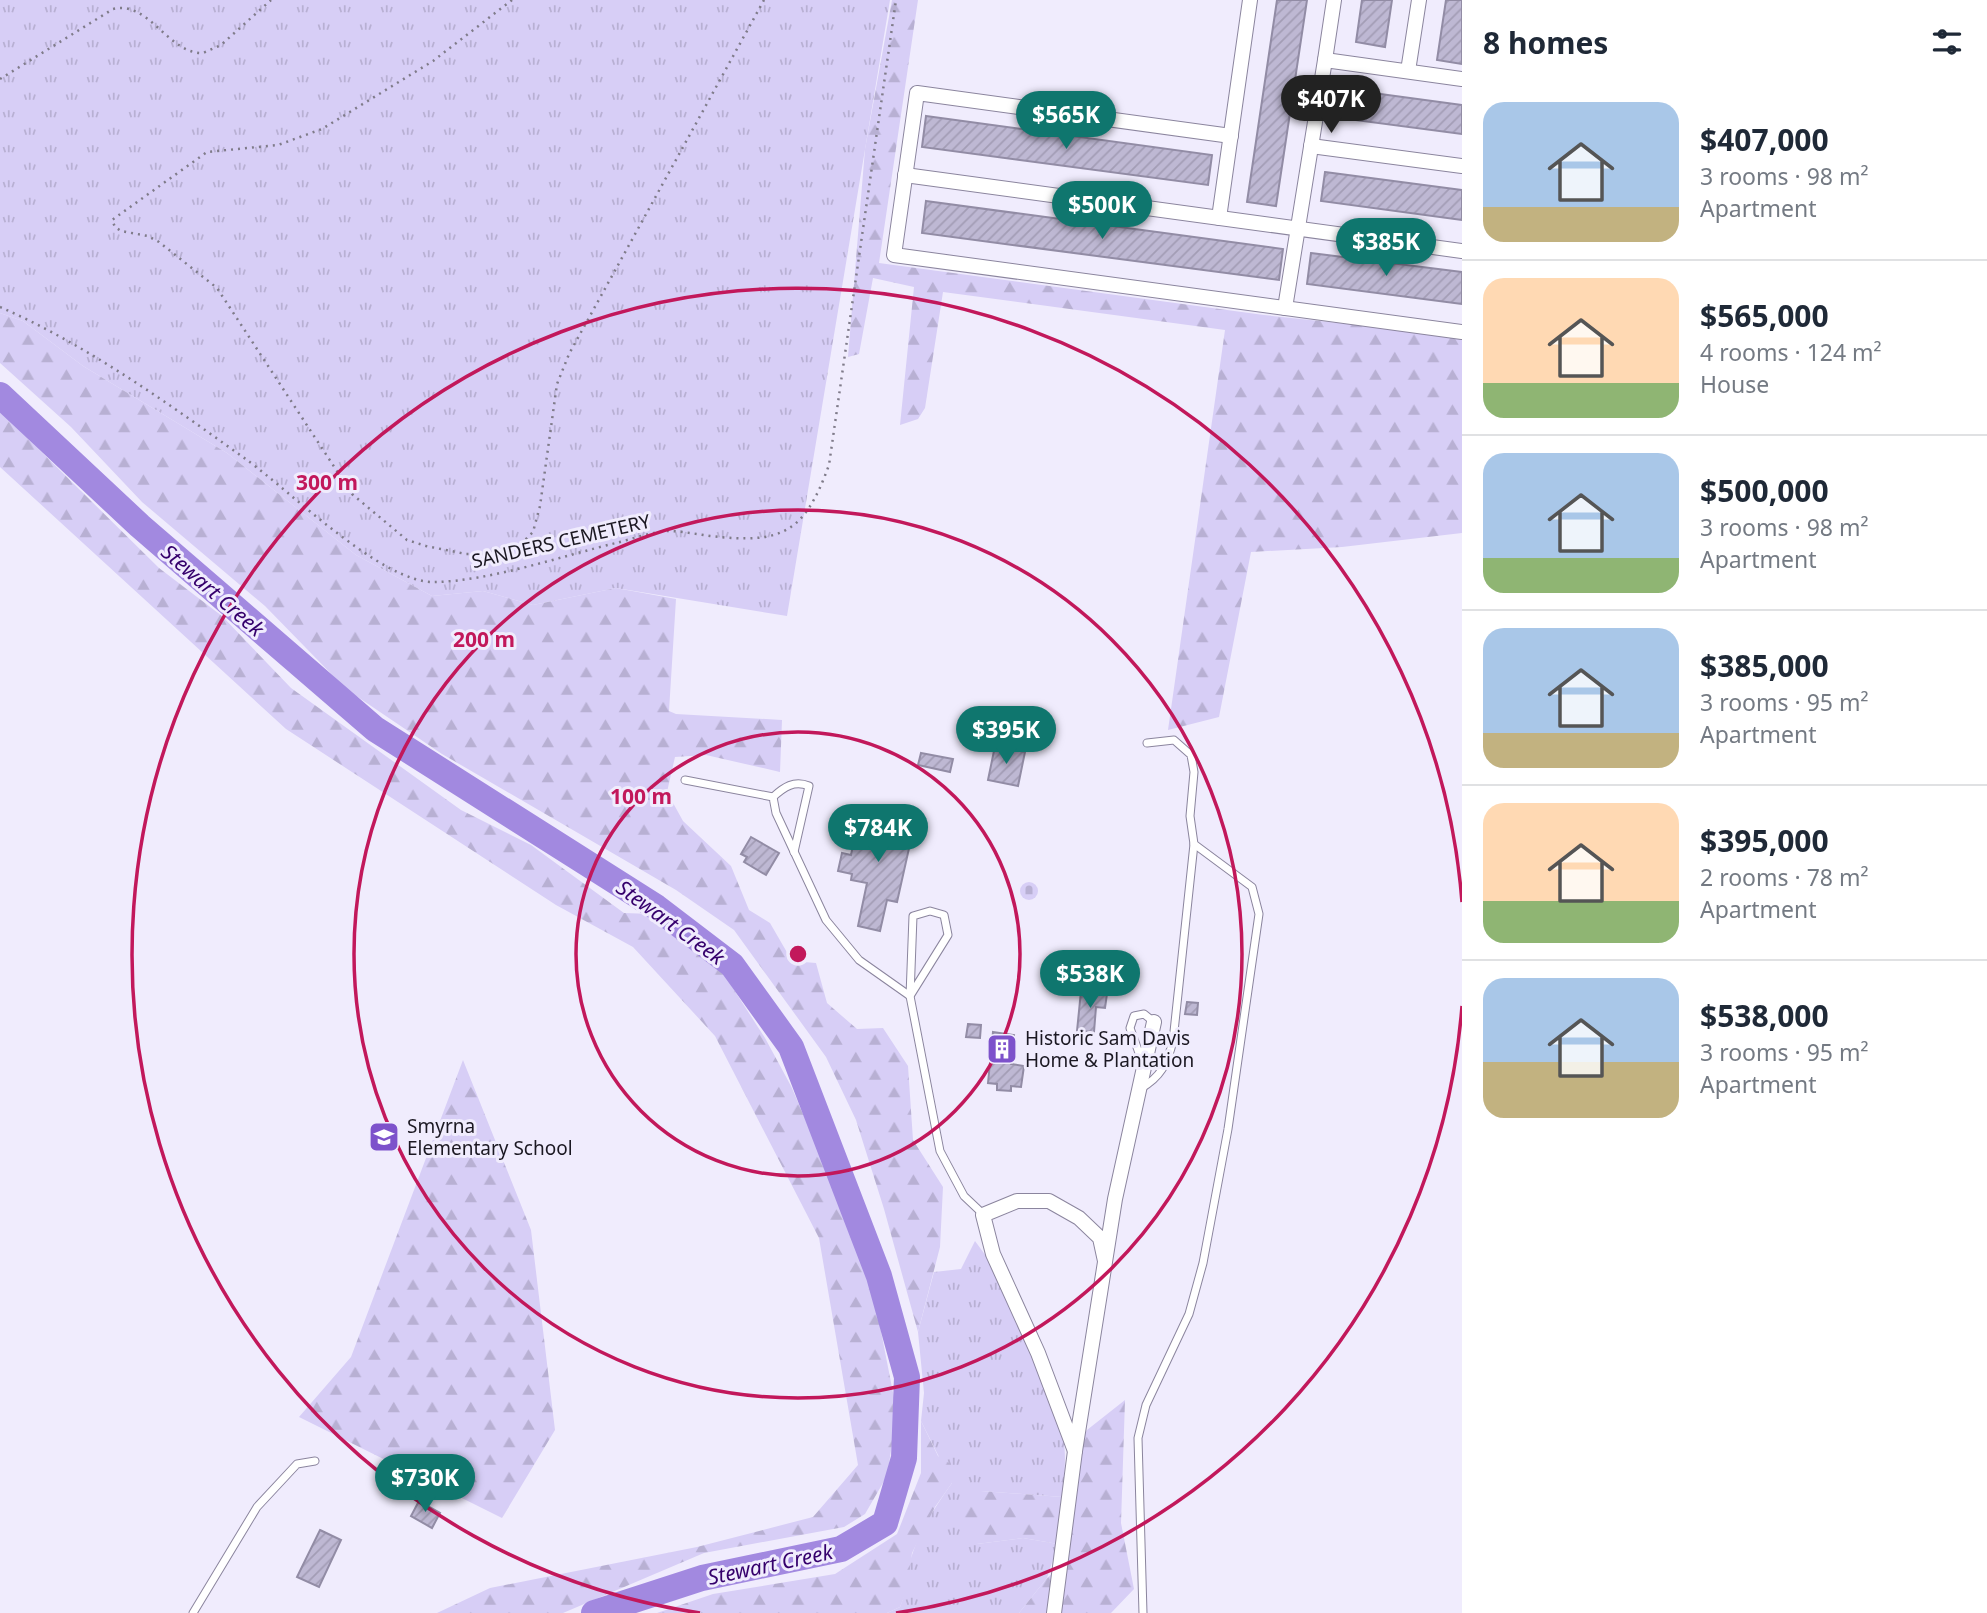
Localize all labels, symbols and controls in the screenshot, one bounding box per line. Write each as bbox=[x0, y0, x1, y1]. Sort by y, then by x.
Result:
text: 8 homes bbox=[1483, 22, 1608, 63]
icon: filters bbox=[1928, 23, 1966, 61]
pin: $407K bbox=[1282, 76, 1380, 135]
text: $407K bbox=[1297, 82, 1365, 114]
pin: $565K bbox=[1017, 92, 1115, 151]
text: $565K bbox=[1032, 98, 1100, 130]
text: $407,000 bbox=[1700, 119, 1829, 160]
icon: home bbox=[1539, 130, 1623, 214]
text: 3 rooms · 98 m² bbox=[1700, 160, 1869, 192]
pin: $500K bbox=[1053, 182, 1151, 241]
text: $500K bbox=[1068, 188, 1136, 220]
text: Apartment bbox=[1700, 192, 1817, 224]
pin: $385K bbox=[1337, 218, 1435, 278]
text: $385K bbox=[1352, 225, 1420, 257]
text: $565,000 bbox=[1700, 295, 1829, 336]
icon: home bbox=[1539, 306, 1623, 390]
text: 4 rooms · 124 m² bbox=[1700, 336, 1882, 368]
text: House bbox=[1700, 368, 1769, 400]
text: 300 m bbox=[296, 468, 358, 496]
text: $500,000 bbox=[1700, 470, 1829, 511]
icon: home bbox=[1539, 481, 1623, 565]
street label: SANDERS CEMETERY bbox=[469, 508, 653, 574]
text: 3 rooms · 98 m² bbox=[1700, 511, 1869, 543]
water label: Stewart Creek bbox=[156, 538, 271, 643]
text: Apartment bbox=[1700, 543, 1817, 575]
text: 200 m bbox=[453, 625, 515, 653]
text: $385,000 bbox=[1700, 645, 1829, 686]
icon: home bbox=[1539, 656, 1623, 740]
text: 3 rooms · 95 m² bbox=[1700, 686, 1869, 718]
pin: $395K bbox=[957, 706, 1055, 766]
text: $395K bbox=[972, 713, 1040, 745]
text: Apartment bbox=[1700, 718, 1817, 750]
text: 100 m bbox=[610, 782, 672, 810]
pin: $784K bbox=[829, 804, 927, 864]
text: $784K bbox=[844, 811, 912, 843]
text: $395,000 bbox=[1700, 820, 1829, 861]
icon: home bbox=[1539, 831, 1623, 915]
text: 2 rooms · 78 m² bbox=[1700, 861, 1869, 893]
water label: Stewart Creek bbox=[611, 873, 732, 972]
text: Apartment bbox=[1700, 893, 1817, 925]
centre of rings bbox=[786, 942, 810, 966]
pin: $538K bbox=[1041, 950, 1139, 1010]
text: $538K bbox=[1056, 957, 1124, 989]
text: $538,000 bbox=[1700, 995, 1829, 1036]
icon: home bbox=[1539, 1006, 1623, 1090]
place label: Historic Sam Davis Home & Plantation bbox=[1025, 1025, 1194, 1073]
building icon: Historic Sam Davis Home & Plantation bbox=[985, 1032, 1019, 1066]
text: 3 rooms · 95 m² bbox=[1700, 1036, 1869, 1068]
text: Apartment bbox=[1700, 1068, 1817, 1100]
place label: Smyrna Elementary School bbox=[407, 1113, 573, 1161]
school or university icon: Smyrna Elementary School bbox=[367, 1120, 401, 1154]
pin: $730K bbox=[376, 1454, 474, 1514]
text: $730K bbox=[391, 1461, 459, 1493]
water label: Stewart Creek bbox=[705, 1537, 837, 1591]

